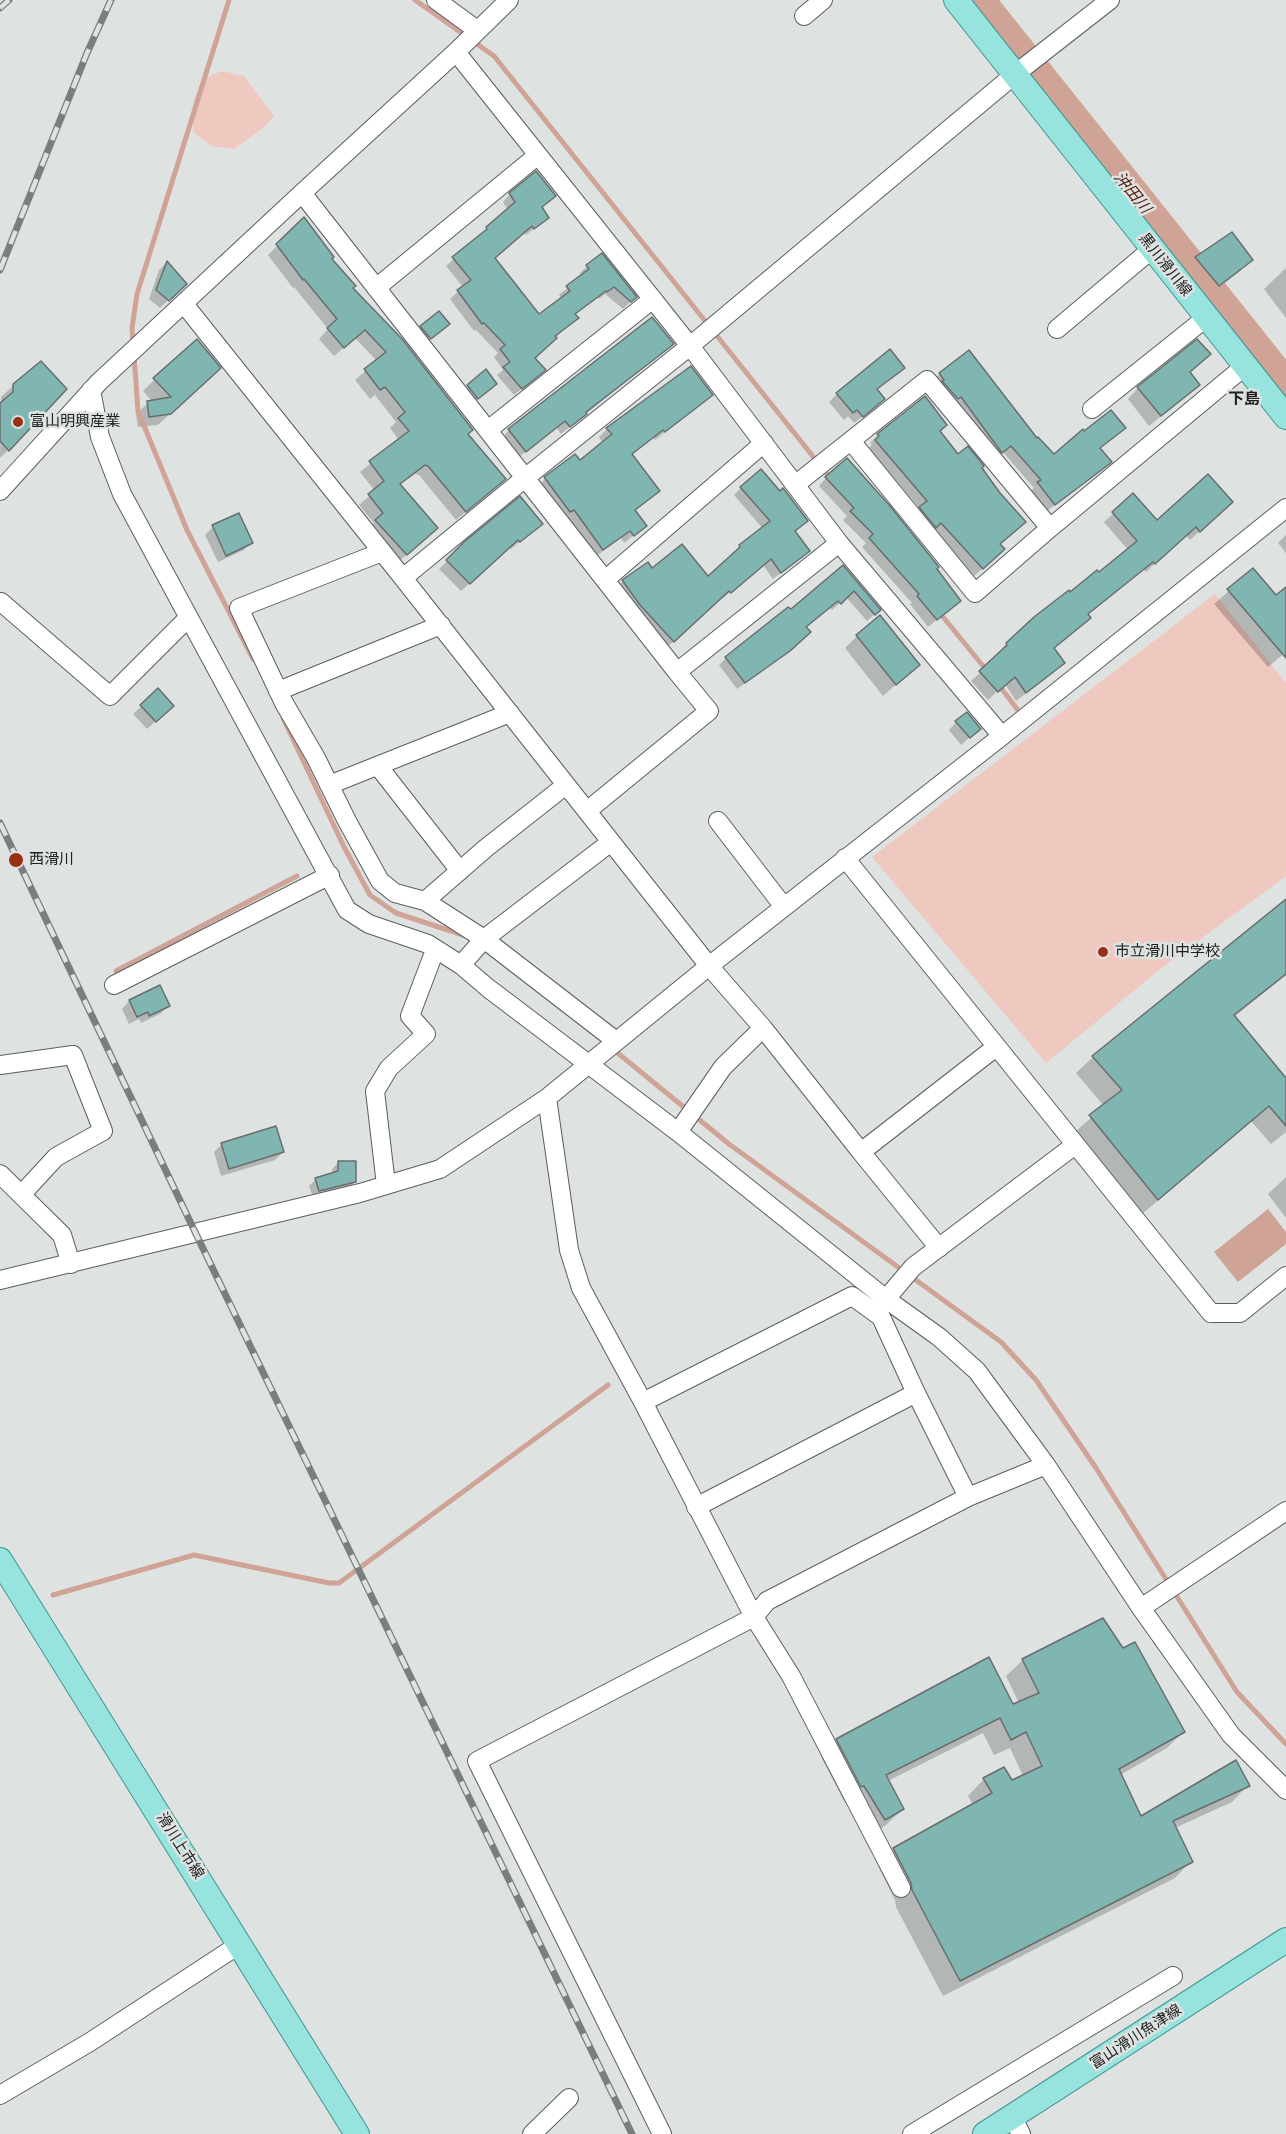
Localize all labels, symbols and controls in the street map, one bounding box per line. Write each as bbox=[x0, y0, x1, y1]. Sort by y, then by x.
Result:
water label: 沖田川 bbox=[1109, 168, 1155, 218]
street label: 黒川滑川線 bbox=[1135, 230, 1195, 300]
district label: 下島 bbox=[1228, 389, 1260, 409]
place label: 富山明興産業 bbox=[30, 413, 120, 431]
marker: 富山明興産業 bbox=[11, 415, 25, 429]
marker: 西滑川 bbox=[7, 851, 25, 869]
place label: 西滑川 bbox=[29, 851, 74, 869]
place label: 市立滑川中学校 bbox=[1115, 943, 1220, 961]
marker: 市立滑川中学校 bbox=[1096, 945, 1110, 959]
street label: 滑川上市線 bbox=[152, 1809, 208, 1883]
street label: 富山滑川魚津線 bbox=[1087, 2001, 1185, 2073]

